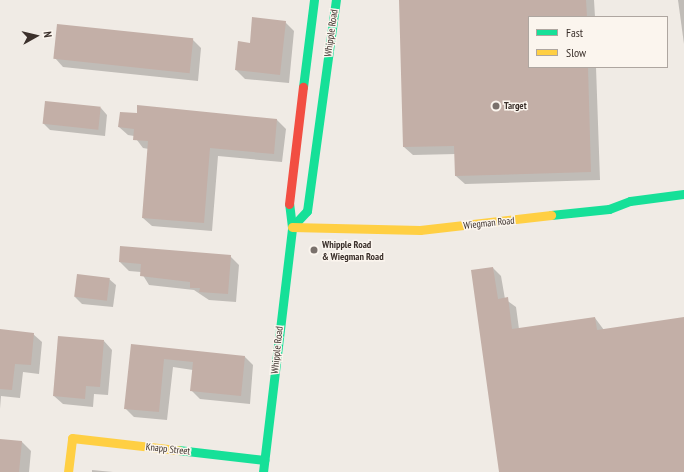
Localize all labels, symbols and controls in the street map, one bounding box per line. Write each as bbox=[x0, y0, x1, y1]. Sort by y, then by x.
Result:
street label: Whipple Road bbox=[322, 9, 340, 57]
north arrow bbox=[16, 16, 56, 56]
legend bbox=[528, 16, 668, 68]
text: Fast bbox=[566, 25, 583, 40]
text: N bbox=[41, 30, 55, 38]
text: Slow bbox=[566, 45, 586, 60]
place label: Target bbox=[504, 100, 527, 112]
marker: Target bbox=[491, 101, 501, 111]
street label: Wiegman Road bbox=[463, 214, 515, 232]
place label: Whipple Road & Wiegman Road bbox=[322, 238, 384, 262]
marker: Whipple Road & Wiegman Road bbox=[309, 245, 319, 255]
street label: Whipple Road bbox=[269, 326, 285, 374]
street label: Knapp Street bbox=[145, 441, 191, 457]

